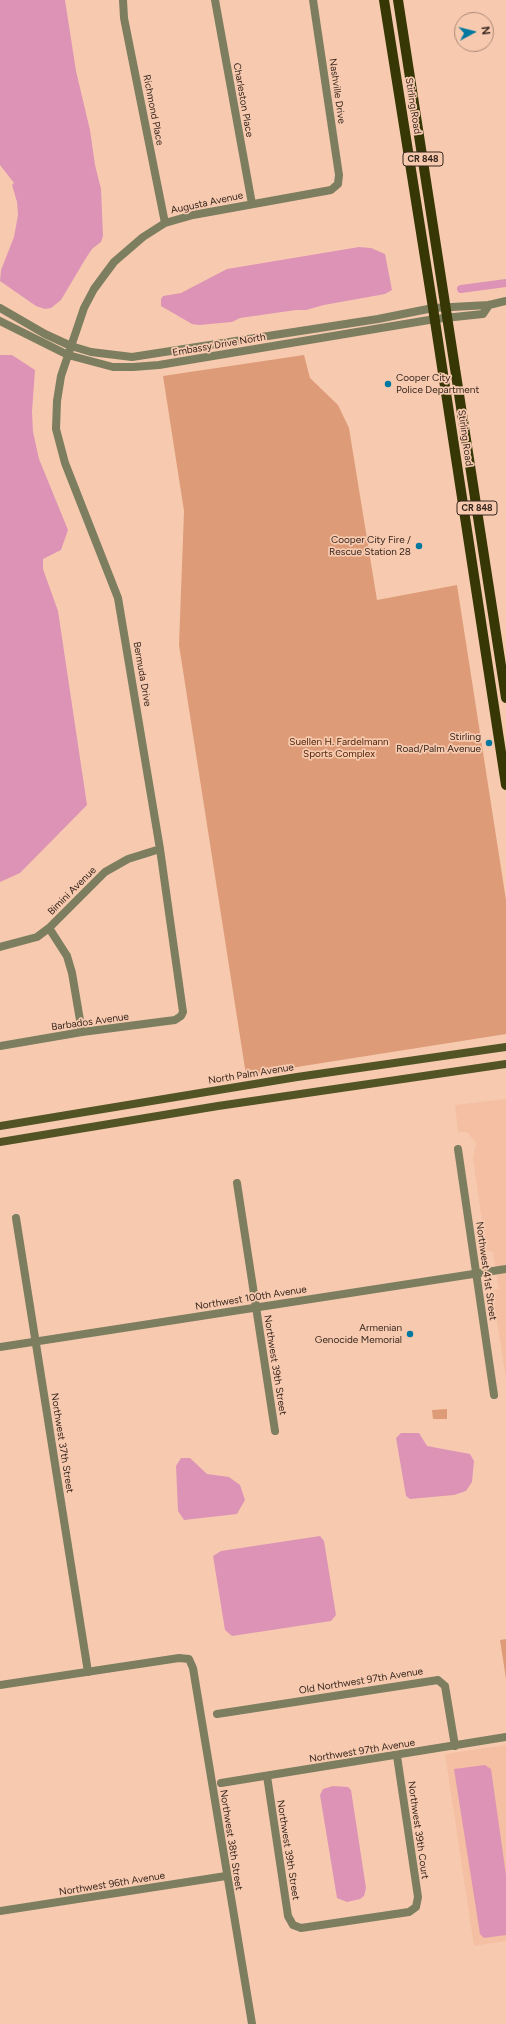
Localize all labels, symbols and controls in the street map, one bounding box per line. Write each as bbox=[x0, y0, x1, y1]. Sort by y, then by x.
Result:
north arrow bbox=[454, 12, 494, 52]
text: N bbox=[478, 26, 492, 36]
street label: Nashville Drive bbox=[326, 57, 348, 125]
street label: Charleston Place bbox=[231, 62, 255, 138]
street label: Richmond Place bbox=[140, 74, 166, 146]
street label: Stirling Road bbox=[403, 77, 423, 135]
road number: CR 848 bbox=[403, 152, 443, 166]
street label: Augusta Avenue bbox=[170, 189, 244, 217]
street label: Embassy Drive North bbox=[172, 331, 266, 359]
place label: Cooper City Police Department bbox=[396, 372, 479, 396]
marker: Cooper City Police Department bbox=[383, 379, 393, 389]
street label: Stirling Road bbox=[455, 409, 475, 467]
road number: CR 848 bbox=[457, 501, 497, 515]
place label: Cooper City Fire / Rescue Station 28 bbox=[329, 534, 411, 558]
marker: Cooper City Fire / Rescue Station 28 bbox=[414, 541, 424, 551]
street label: Bermuda Drive bbox=[130, 641, 154, 707]
place label: Stirling Road/Palm Avenue bbox=[396, 731, 481, 754]
park label: Suellen H. Fardelmann Sports Complex bbox=[289, 736, 389, 760]
marker: Stirling Road/Palm Avenue bbox=[484, 738, 494, 748]
street label: Bimini Avenue bbox=[45, 864, 99, 918]
street label: Barbados Avenue bbox=[50, 1011, 130, 1033]
street label: North Palm Avenue bbox=[207, 1061, 295, 1087]
street label: Northwest 41st Street bbox=[473, 1221, 499, 1321]
street label: Northwest 100th Avenue bbox=[194, 1283, 308, 1313]
street label: Northwest 39th Street bbox=[261, 1314, 289, 1416]
place label: Armenian Genocide Memorial bbox=[315, 1322, 402, 1346]
marker: Armenian Genocide Memorial bbox=[405, 1329, 415, 1339]
street label: Northwest 37th Street bbox=[48, 1392, 76, 1494]
street label: Old Northwest 97th Avenue bbox=[298, 1665, 424, 1697]
street label: Northwest 97th Avenue bbox=[308, 1737, 416, 1765]
street label: Northwest 39th Court bbox=[405, 1780, 431, 1880]
street label: Northwest 38th Street bbox=[217, 1789, 245, 1891]
street label: Northwest 39th Street bbox=[274, 1799, 302, 1901]
street label: Northwest 96th Avenue bbox=[58, 1870, 166, 1898]

